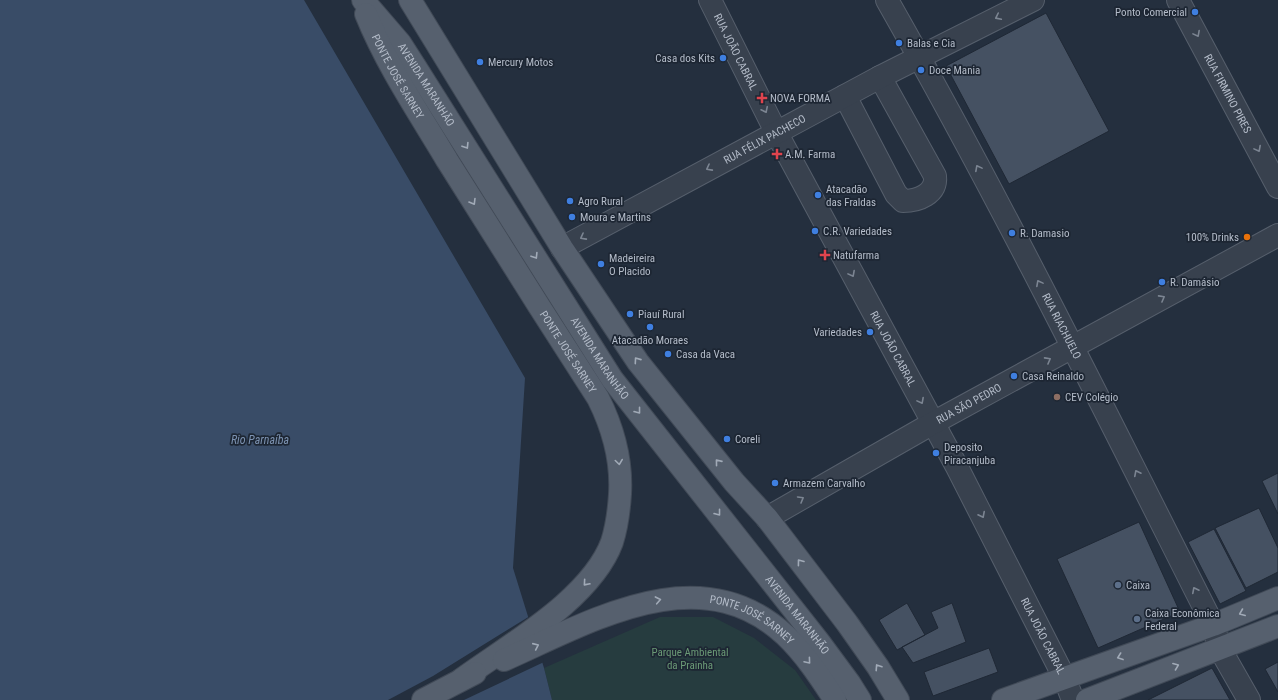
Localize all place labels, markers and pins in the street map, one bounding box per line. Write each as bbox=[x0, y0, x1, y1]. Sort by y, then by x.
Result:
place label: Ponto Comercial bbox=[1115, 6, 1187, 19]
marker: Ponto Comercial bbox=[1190, 7, 1200, 17]
place label: Balas e Cia bbox=[907, 37, 955, 50]
marker: Balas e Cia bbox=[894, 38, 904, 48]
place label: Casa dos Kits bbox=[655, 52, 715, 65]
marker: Casa dos Kits bbox=[718, 53, 728, 63]
place label: Mercury Motos bbox=[488, 56, 553, 69]
marker: Mercury Motos bbox=[475, 57, 485, 67]
place label: Doce Mania bbox=[929, 64, 980, 77]
marker: Doce Mania bbox=[916, 65, 926, 75]
place label: NOVA FORMA bbox=[770, 92, 831, 105]
marker: NOVA FORMA bbox=[757, 93, 767, 103]
place label: A.M. Farma bbox=[785, 148, 835, 161]
marker: A.M. Farma bbox=[772, 149, 782, 159]
place label: Atacadão das Fraldas bbox=[826, 183, 876, 209]
marker: Atacadão das Fraldas bbox=[813, 190, 823, 200]
place label: Agro Rural bbox=[578, 195, 623, 208]
marker: Agro Rural bbox=[565, 196, 575, 206]
place label: Moura e Martins bbox=[580, 211, 651, 224]
marker: Moura e Martins bbox=[567, 212, 577, 222]
place label: C.R. Variedades bbox=[823, 225, 892, 238]
marker: C.R. Variedades bbox=[810, 226, 820, 236]
place label: R. Damasio bbox=[1020, 227, 1070, 240]
marker: R. Damasio bbox=[1007, 228, 1017, 238]
place label: 100% Drinks bbox=[1186, 231, 1239, 244]
marker: 100% Drinks bbox=[1242, 232, 1252, 242]
place label: Natufarma bbox=[833, 249, 879, 262]
marker: Natufarma bbox=[820, 250, 830, 260]
place label: Madeireira O Placido bbox=[609, 252, 655, 278]
marker: Madeireira O Placido bbox=[596, 259, 606, 269]
place label: R. Damásio bbox=[1170, 276, 1220, 289]
marker: R. Damásio bbox=[1157, 277, 1167, 287]
place label: Piauí Rural bbox=[638, 308, 684, 321]
marker: Piauí Rural bbox=[625, 309, 635, 319]
marker: Atacadão Moraes bbox=[645, 322, 655, 332]
place label: Variedades bbox=[813, 326, 862, 339]
marker: Variedades bbox=[865, 327, 875, 337]
place label: Atacadão Moraes bbox=[612, 334, 688, 347]
place label: Casa da Vaca bbox=[676, 348, 735, 361]
marker: Casa da Vaca bbox=[663, 349, 673, 359]
place label: Casa Reinaldo bbox=[1022, 370, 1084, 383]
marker: Casa Reinaldo bbox=[1009, 371, 1019, 381]
place label: CEV Colégio bbox=[1065, 391, 1119, 404]
marker: CEV Colégio bbox=[1052, 392, 1062, 402]
place label: Coreli bbox=[735, 433, 760, 446]
marker: Coreli bbox=[722, 434, 732, 444]
place label: Deposito Piracanjuba bbox=[944, 441, 995, 467]
marker: Deposito Piracanjuba bbox=[931, 448, 941, 458]
place label: Armazem Carvalho bbox=[783, 477, 866, 490]
marker: Armazem Carvalho bbox=[770, 478, 780, 488]
place label: Caixa bbox=[1126, 579, 1150, 592]
marker: Caixa bbox=[1113, 580, 1123, 590]
place label: Caixa Econômica Federal bbox=[1145, 607, 1220, 633]
marker: Caixa Econômica Federal bbox=[1132, 614, 1142, 624]

